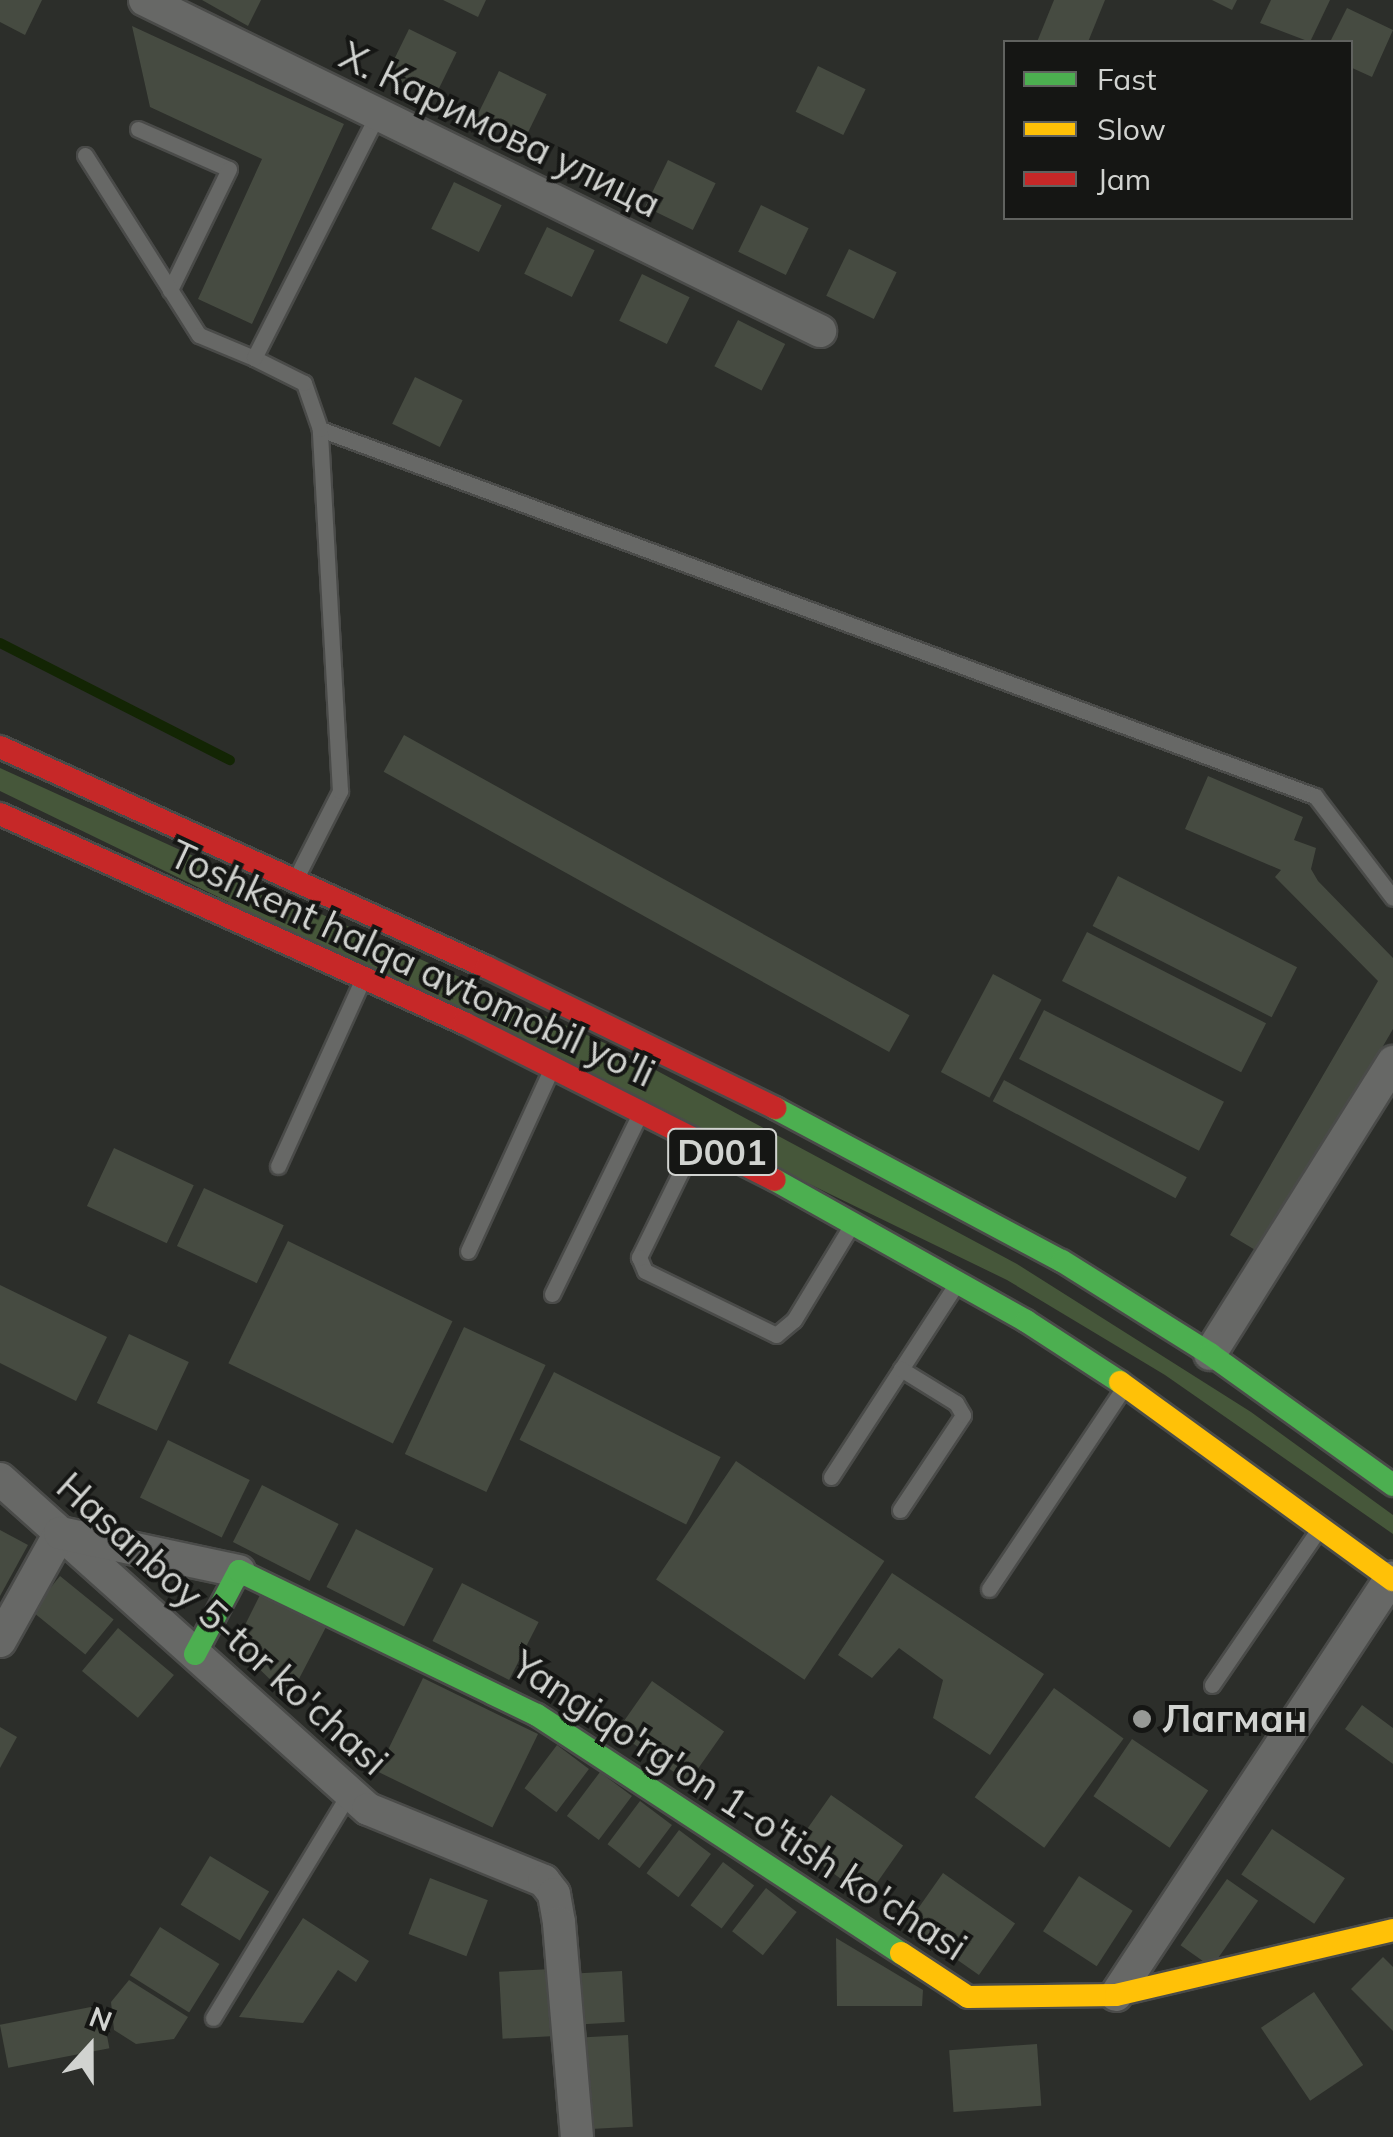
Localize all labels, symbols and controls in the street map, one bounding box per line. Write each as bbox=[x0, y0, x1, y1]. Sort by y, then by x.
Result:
street label: Х. Каримова улица bbox=[333, 33, 667, 227]
legend bbox=[1003, 40, 1353, 220]
text: Fast bbox=[1097, 60, 1157, 98]
text: Slow bbox=[1097, 110, 1166, 148]
text: Jam bbox=[1097, 160, 1151, 198]
street label: Toshkent halqa avtomobil yo'li bbox=[162, 831, 662, 1097]
road number: D001 bbox=[667, 1122, 777, 1182]
street label: Hasanboy 5-tor ko'chasi bbox=[47, 1464, 397, 1784]
street label: Yangiqo'rg'on 1-o'tish ko'chasi bbox=[503, 1642, 975, 1970]
place label: Лагман bbox=[1162, 1696, 1307, 1742]
marker: Лагман bbox=[1131, 1708, 1153, 1730]
north arrow bbox=[40, 1997, 140, 2097]
text: N bbox=[85, 1998, 117, 2039]

